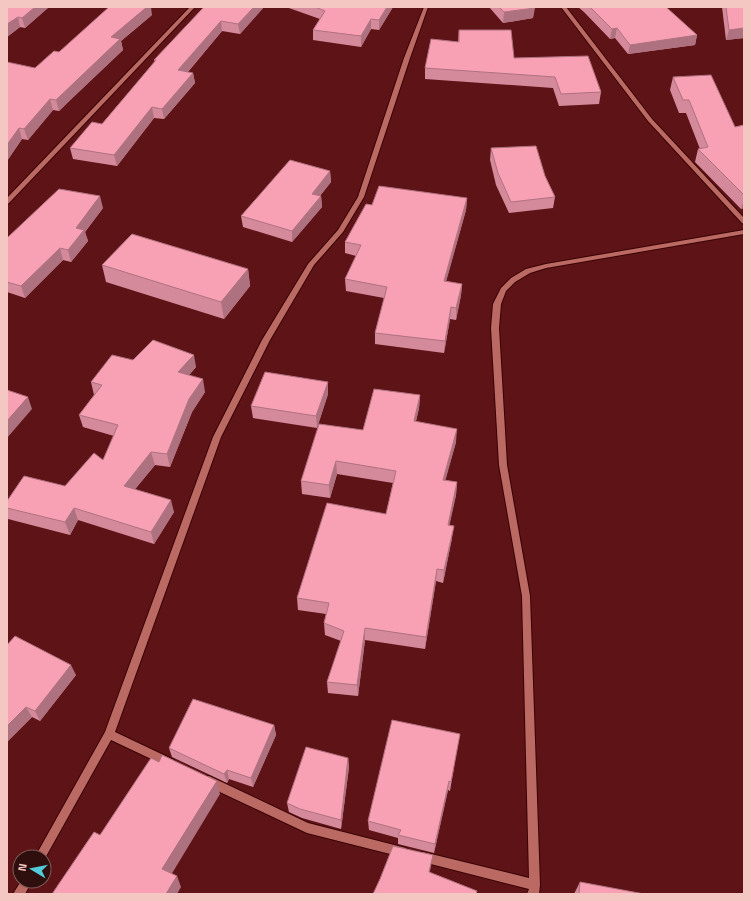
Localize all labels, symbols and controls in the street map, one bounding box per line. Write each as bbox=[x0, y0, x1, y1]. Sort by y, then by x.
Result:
north arrow bbox=[12, 849, 52, 889]
text: N bbox=[14, 862, 31, 872]

